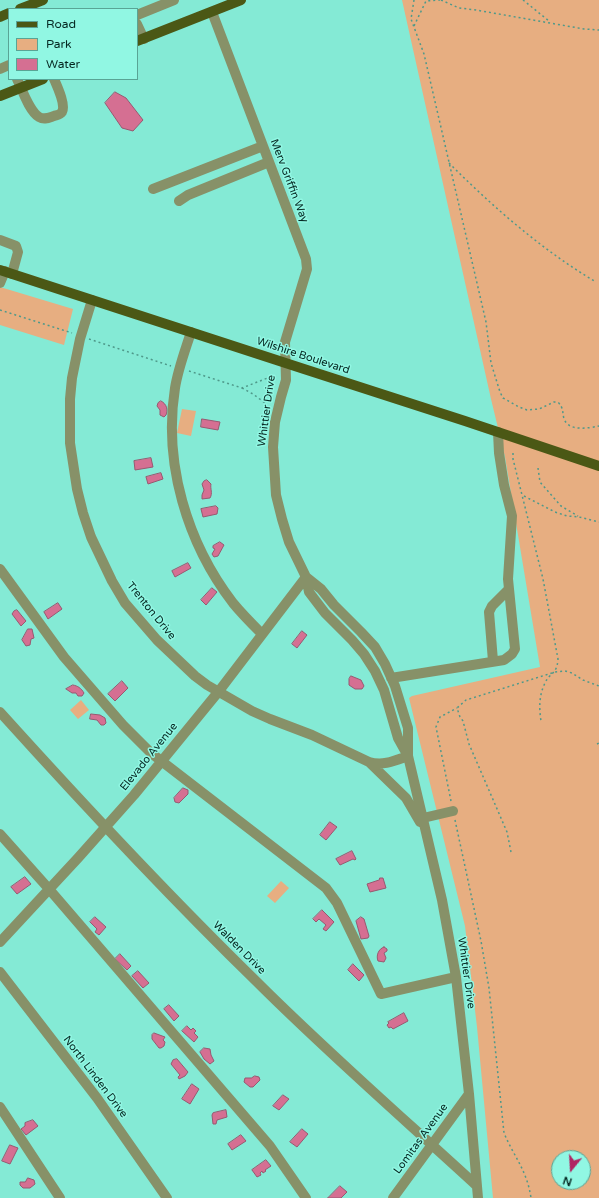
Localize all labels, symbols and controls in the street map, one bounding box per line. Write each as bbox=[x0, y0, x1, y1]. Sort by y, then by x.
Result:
legend bbox=[8, 8, 138, 80]
text: Road bbox=[46, 17, 76, 31]
text: Park bbox=[46, 37, 72, 51]
text: Water bbox=[46, 57, 80, 71]
street label: Merv Griffin Way bbox=[267, 137, 311, 225]
street label: Wilshire Boulevard bbox=[255, 335, 351, 377]
street label: Whittier Drive bbox=[255, 374, 279, 448]
street label: Trenton Drive bbox=[124, 580, 178, 642]
street label: Elevado Avenue bbox=[118, 720, 180, 794]
street label: Walden Drive bbox=[210, 919, 268, 977]
street label: Whittier Drive bbox=[454, 936, 478, 1010]
street label: North Linden Drive bbox=[60, 1034, 130, 1120]
street label: Lomitas Avenue bbox=[391, 1101, 451, 1177]
north arrow bbox=[551, 1150, 591, 1190]
text: N bbox=[561, 1173, 574, 1188]

